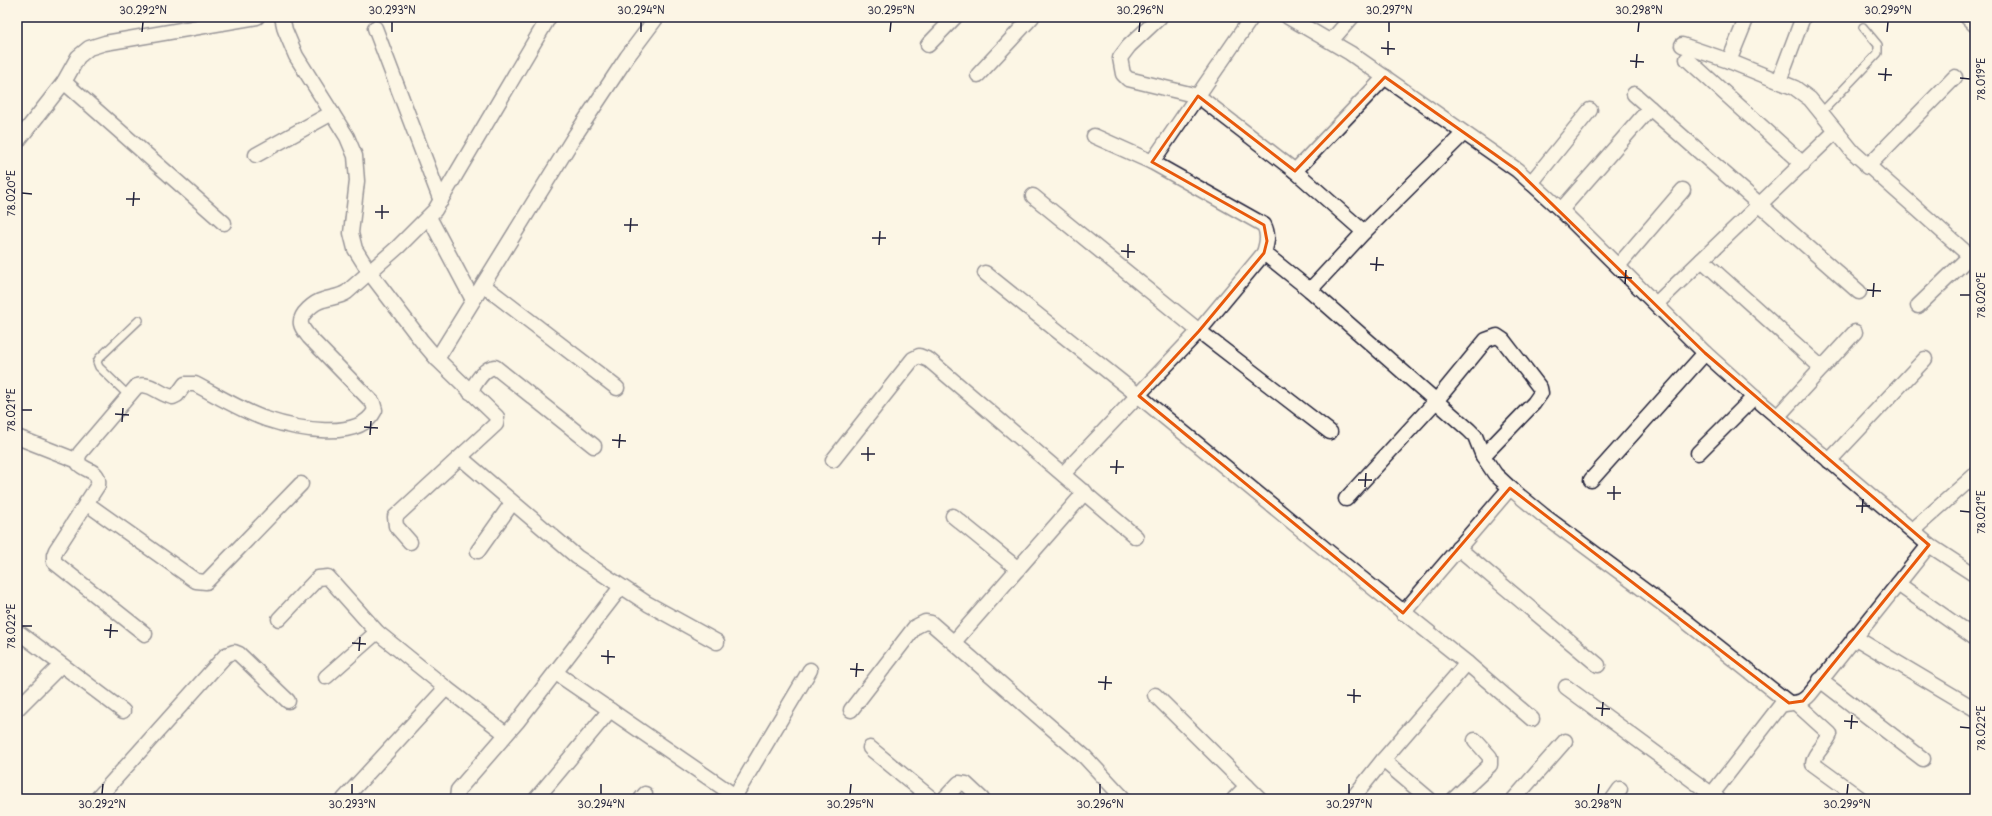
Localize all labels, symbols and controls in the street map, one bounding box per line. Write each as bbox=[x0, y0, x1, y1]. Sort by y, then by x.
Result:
text: 30.292°N bbox=[119, 2, 167, 17]
text: 30.293°N bbox=[368, 2, 416, 17]
text: 30.294°N bbox=[617, 2, 665, 17]
text: 30.295°N bbox=[867, 2, 915, 17]
text: 30.296°N bbox=[1116, 2, 1164, 17]
text: 30.297°N bbox=[1365, 2, 1413, 17]
text: 30.298°N bbox=[1615, 2, 1663, 17]
text: 30.299°N bbox=[1864, 2, 1912, 17]
text: 78.019°E bbox=[1973, 58, 1988, 100]
text: 78.020°E bbox=[3, 170, 18, 216]
text: 78.020°E bbox=[1973, 272, 1988, 318]
text: 78.021°E bbox=[3, 388, 18, 432]
text: 78.021°E bbox=[1973, 490, 1988, 534]
text: 78.022°E bbox=[3, 603, 18, 649]
text: 78.022°E bbox=[1973, 705, 1988, 751]
text: 30.292°N bbox=[78, 796, 126, 811]
text: 30.293°N bbox=[328, 796, 376, 811]
text: 30.294°N bbox=[577, 796, 625, 811]
text: 30.295°N bbox=[826, 796, 874, 811]
text: 30.296°N bbox=[1076, 796, 1124, 811]
text: 30.297°N bbox=[1325, 796, 1373, 811]
text: 30.298°N bbox=[1574, 796, 1622, 811]
text: 30.299°N bbox=[1823, 796, 1871, 811]

